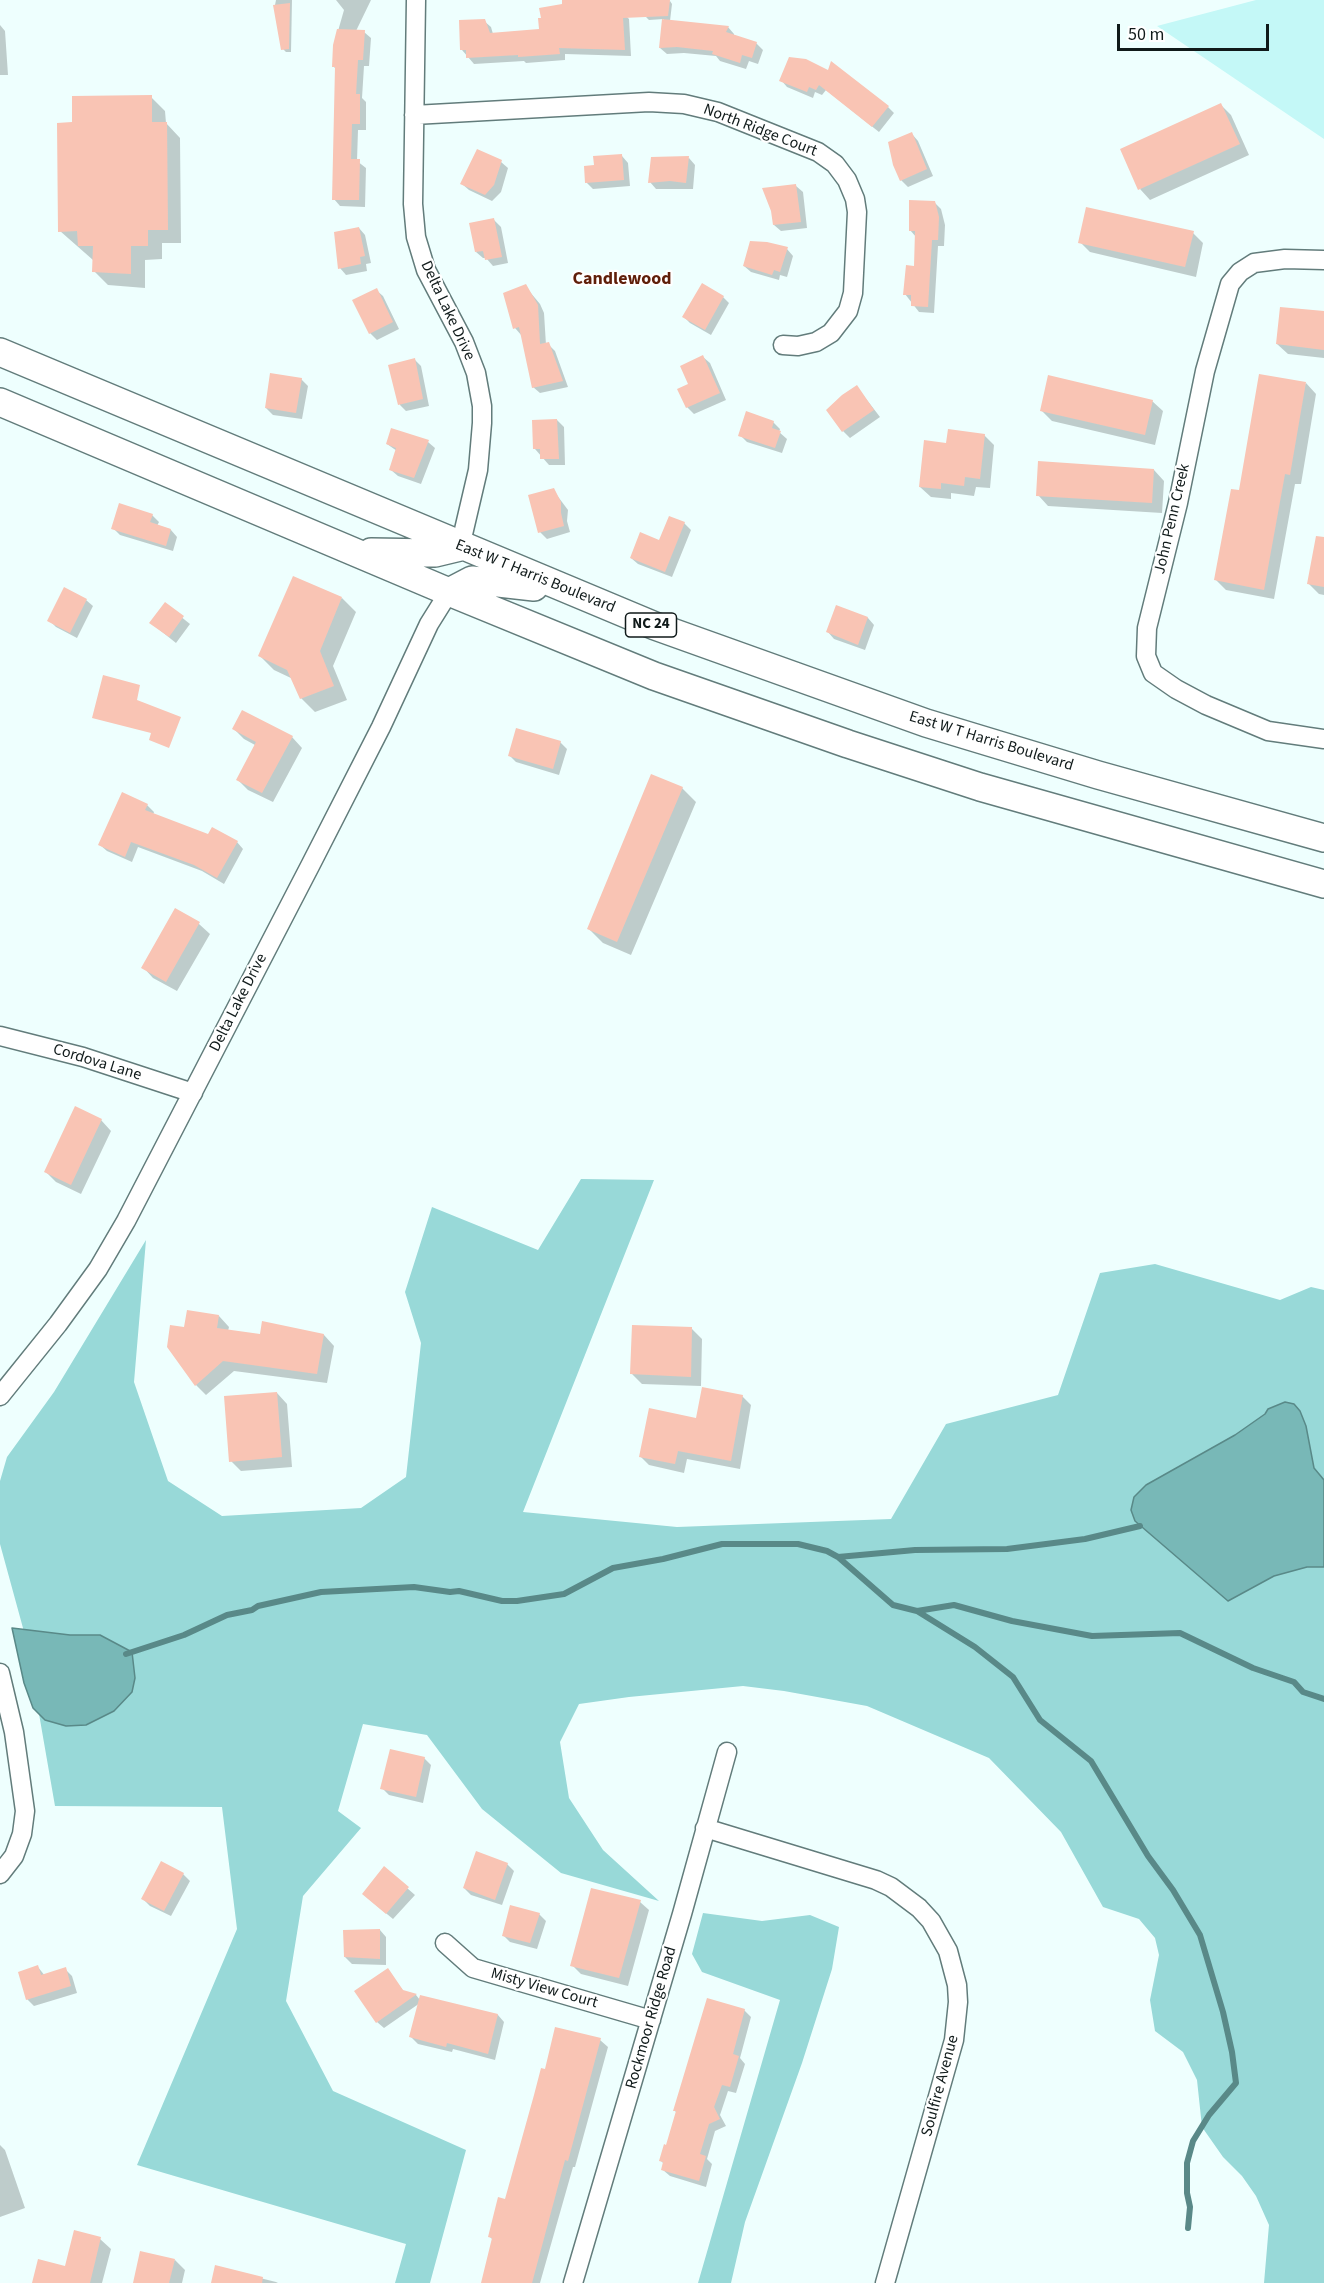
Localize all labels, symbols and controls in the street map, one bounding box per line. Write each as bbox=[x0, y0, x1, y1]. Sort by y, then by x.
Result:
scale bar bbox=[1120, 12, 1272, 50]
text: 50 m bbox=[1128, 22, 1164, 47]
street label: North Ridge Court bbox=[700, 100, 820, 162]
street label: Delta Lake Drive bbox=[416, 258, 478, 364]
district label: Candlewood bbox=[572, 269, 672, 291]
street label: John Penn Creek bbox=[1151, 462, 1195, 576]
street label: East W T Harris Boulevard bbox=[452, 536, 618, 618]
road number: NC 24 bbox=[626, 613, 676, 637]
street label: East W T Harris Boulevard bbox=[907, 708, 1075, 776]
street label: Delta Lake Drive bbox=[206, 951, 272, 1055]
street label: Cordova Lane bbox=[50, 1040, 144, 1086]
street label: Rockmoor Ridge Road bbox=[622, 1944, 682, 2092]
street label: Misty View Court bbox=[488, 1965, 600, 2013]
street label: Soulfire Avenue bbox=[918, 2033, 964, 2139]

